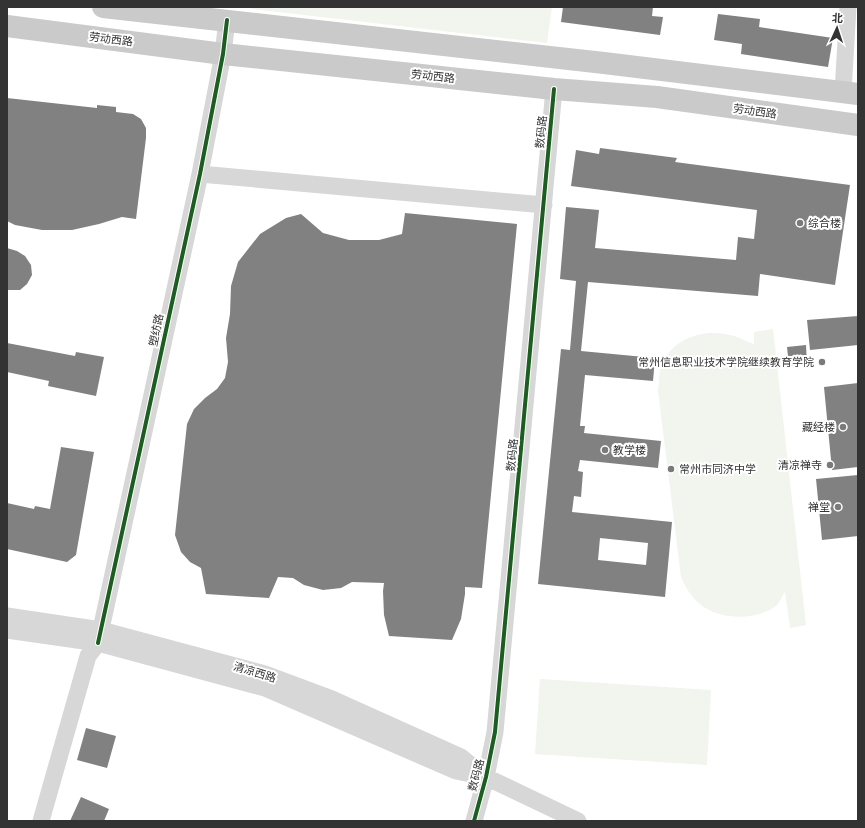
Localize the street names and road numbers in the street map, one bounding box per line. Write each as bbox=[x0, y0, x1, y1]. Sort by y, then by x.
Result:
street label: 劳动西路 bbox=[88, 29, 134, 49]
street label: 劳动西路 bbox=[410, 67, 456, 85]
street label: 劳动西路 bbox=[732, 101, 778, 121]
street label: 数码路 bbox=[533, 115, 549, 149]
street label: 塑纺路 bbox=[146, 312, 166, 348]
street label: 数码路 bbox=[504, 438, 520, 472]
street label: 清凉西路 bbox=[232, 659, 278, 685]
street label: 数码路 bbox=[465, 757, 487, 793]

